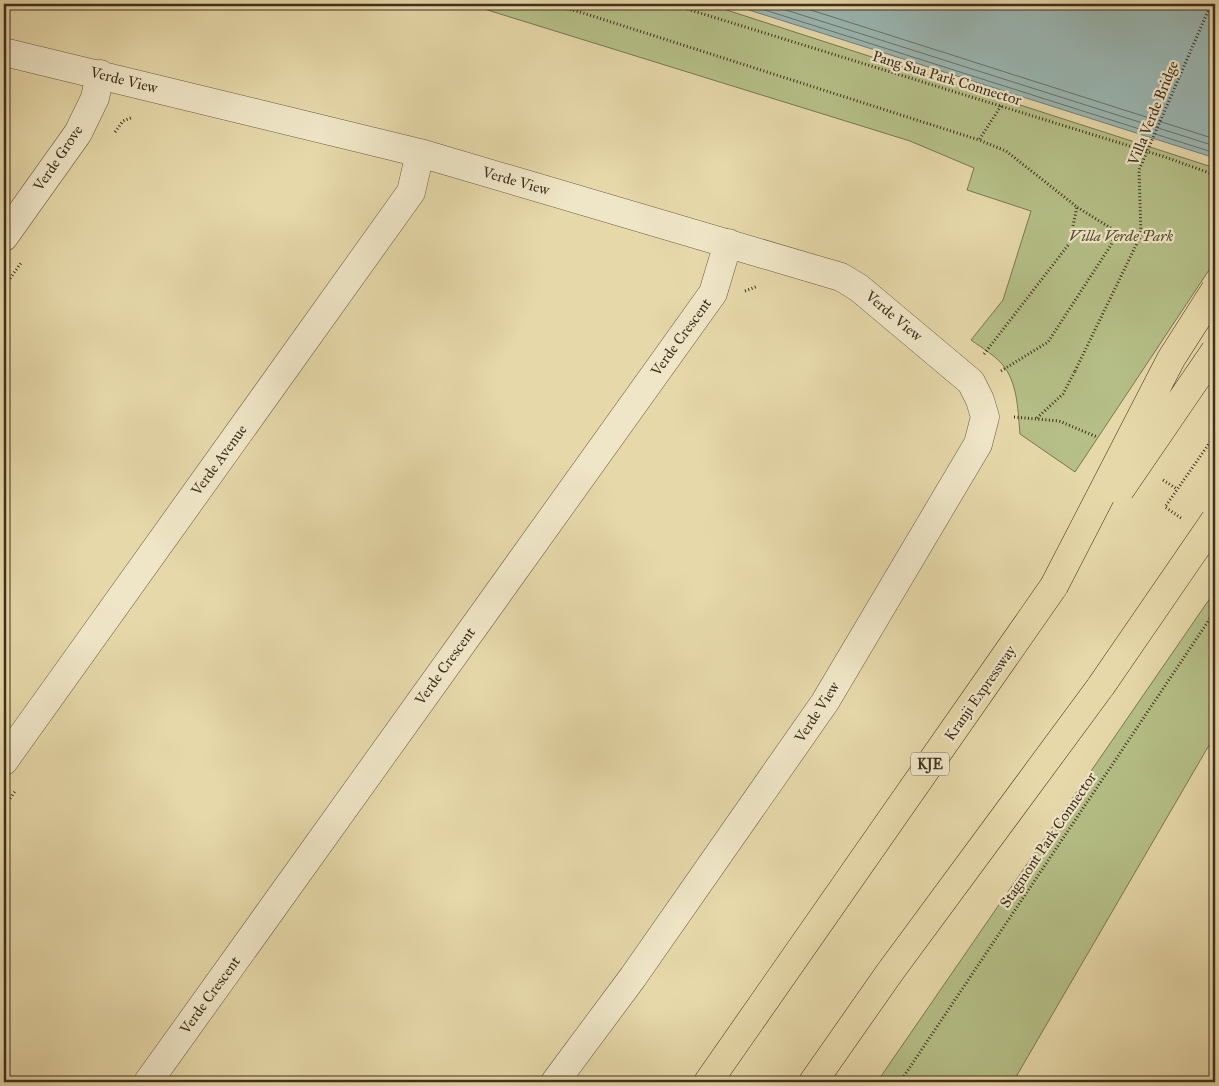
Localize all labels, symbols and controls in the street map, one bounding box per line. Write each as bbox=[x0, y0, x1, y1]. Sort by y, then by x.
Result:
street label: Pang Sua Park Connector bbox=[870, 47, 1024, 109]
street label: Villa Verde Bridge bbox=[1124, 58, 1182, 169]
street label: Verde View bbox=[88, 63, 160, 97]
street label: Verde Grove bbox=[29, 122, 87, 195]
street label: Verde View bbox=[480, 163, 552, 199]
park label: Villa Verde Park bbox=[1069, 227, 1173, 245]
street label: Verde View bbox=[861, 286, 926, 345]
street label: Verde Crescent bbox=[646, 294, 716, 380]
street label: Verde Avenue bbox=[187, 421, 251, 500]
street label: Verde Crescent bbox=[410, 623, 480, 709]
street label: Kranji Expressway bbox=[940, 641, 1020, 744]
street label: Verde View bbox=[790, 678, 843, 747]
road number: KJE bbox=[911, 752, 949, 776]
street label: Stagmont Park Connector bbox=[996, 768, 1100, 911]
street label: Verde Crescent bbox=[175, 952, 245, 1038]

